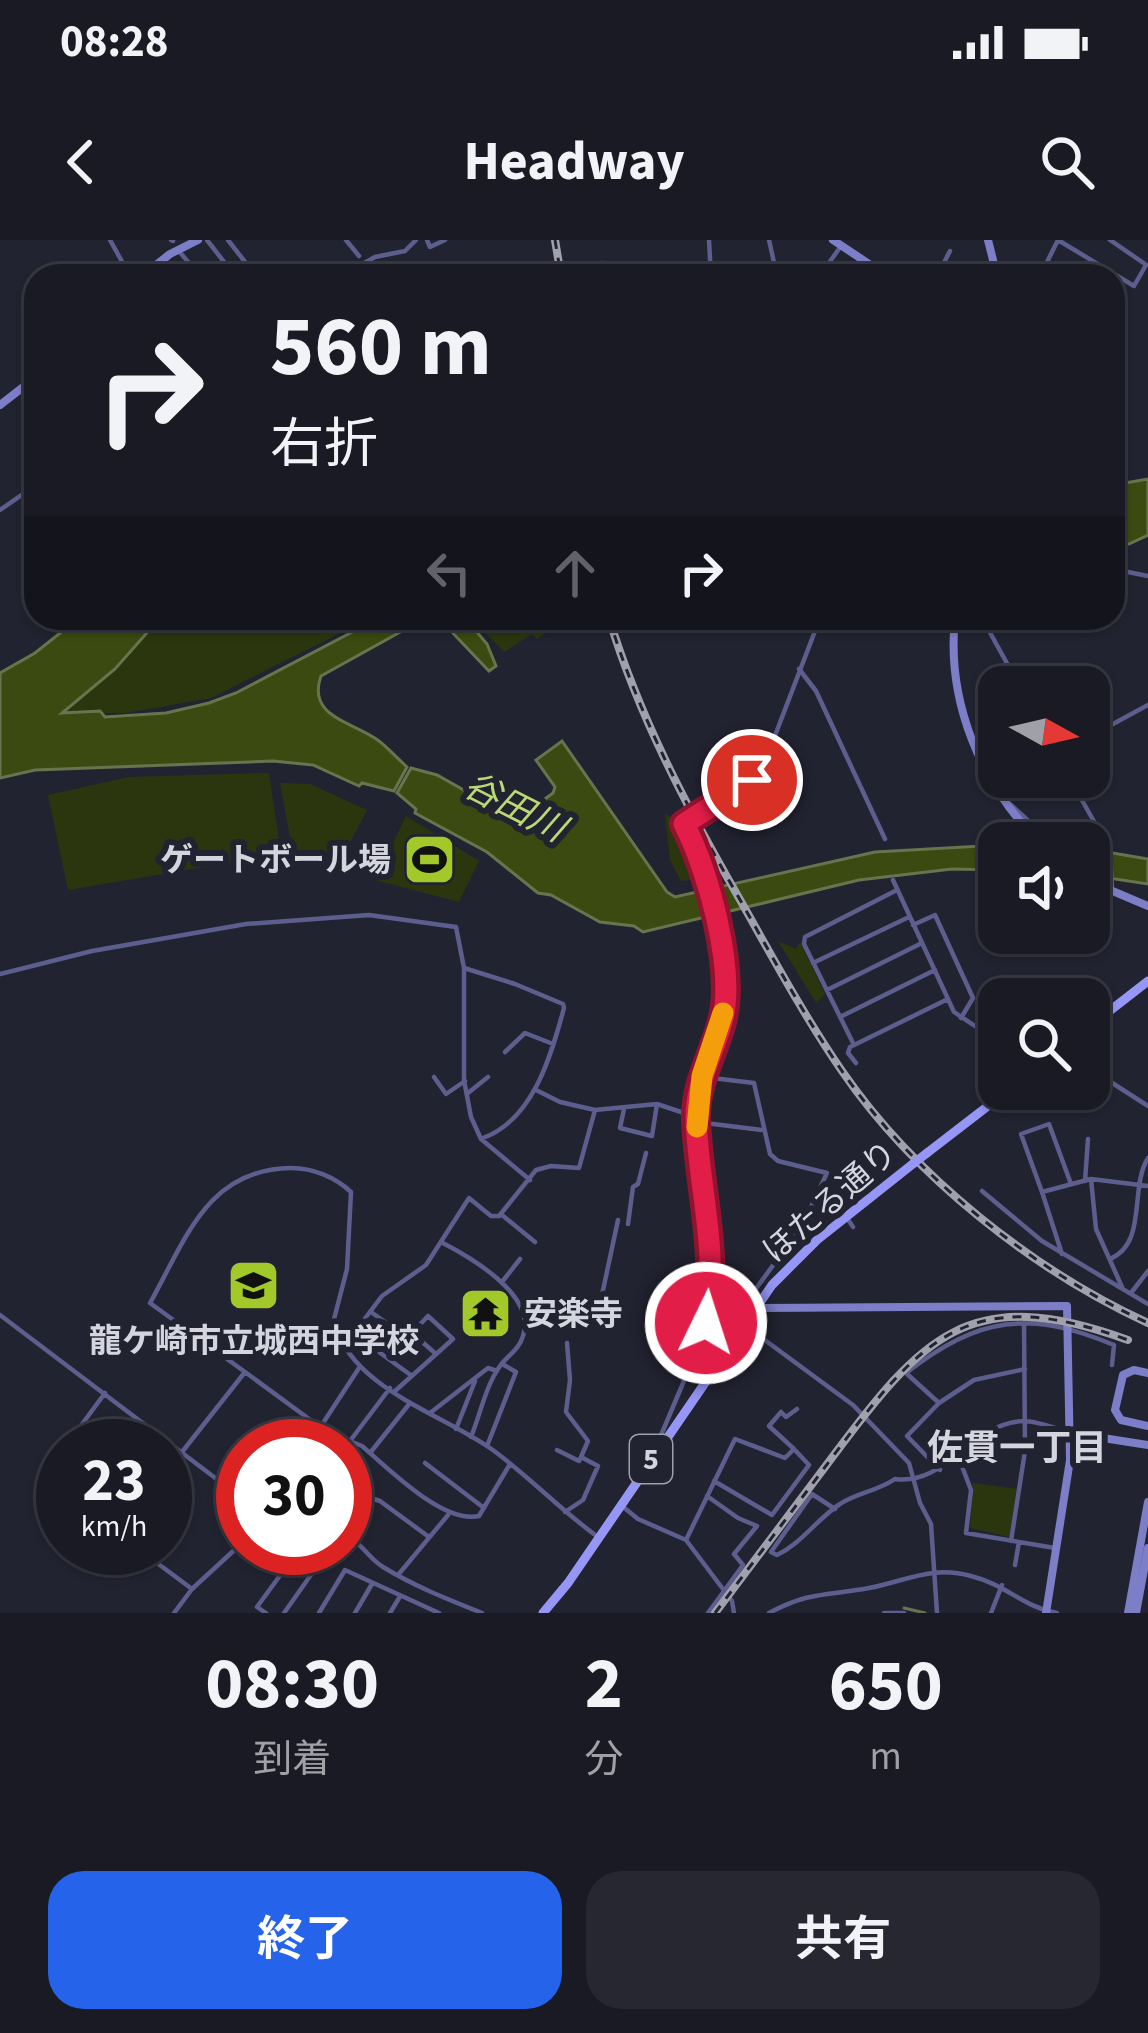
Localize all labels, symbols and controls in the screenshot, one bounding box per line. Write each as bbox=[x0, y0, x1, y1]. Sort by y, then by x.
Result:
text: 08:28 bbox=[60, 10, 169, 74]
text: Headway bbox=[463, 124, 685, 201]
icon: back bbox=[48, 129, 114, 195]
icon: search bbox=[1034, 129, 1100, 195]
text: 560 m bbox=[270, 288, 492, 408]
icon: right bbox=[72, 312, 228, 468]
text: 右折 bbox=[270, 407, 378, 484]
icon: left bbox=[416, 540, 482, 606]
icon: ahead bbox=[542, 540, 608, 606]
icon: right bbox=[668, 540, 734, 606]
north arrow bbox=[978, 666, 1110, 798]
map controls bbox=[978, 666, 1110, 1110]
pin bbox=[701, 729, 803, 831]
icon: arrive bbox=[719, 747, 785, 813]
water label: 谷田川 bbox=[455, 760, 578, 856]
button: sound bbox=[978, 822, 1110, 954]
sports icon: ゲートボール場 bbox=[402, 831, 458, 887]
place label: ゲートボール場 bbox=[160, 837, 391, 884]
button: search bbox=[978, 978, 1110, 1110]
street label: ほたる通り bbox=[752, 1130, 908, 1274]
school or university icon: 龍ケ崎市立城西中学校 bbox=[226, 1258, 282, 1314]
position arrow bbox=[643, 1260, 769, 1386]
temple icon: 安楽寺 bbox=[457, 1285, 513, 1341]
place label: 安楽寺 bbox=[524, 1291, 623, 1338]
place label: 龍ケ崎市立城西中学校 bbox=[89, 1318, 419, 1365]
speed limit sign: 30 bbox=[216, 1419, 372, 1575]
district label: 佐貫一丁目 bbox=[927, 1423, 1107, 1474]
road number: 5 bbox=[630, 1435, 672, 1483]
text: 23 bbox=[82, 1439, 146, 1524]
text: km/h bbox=[81, 1505, 147, 1548]
text: 08:30 bbox=[205, 1633, 379, 1736]
text: 2 bbox=[585, 1633, 623, 1736]
text: 650 bbox=[829, 1635, 943, 1738]
text: m bbox=[869, 1729, 902, 1785]
text: 到着 bbox=[253, 1732, 331, 1788]
text: 分 bbox=[584, 1732, 623, 1788]
button: 終了 bbox=[48, 1871, 562, 2009]
button: 共有 bbox=[586, 1871, 1100, 2009]

